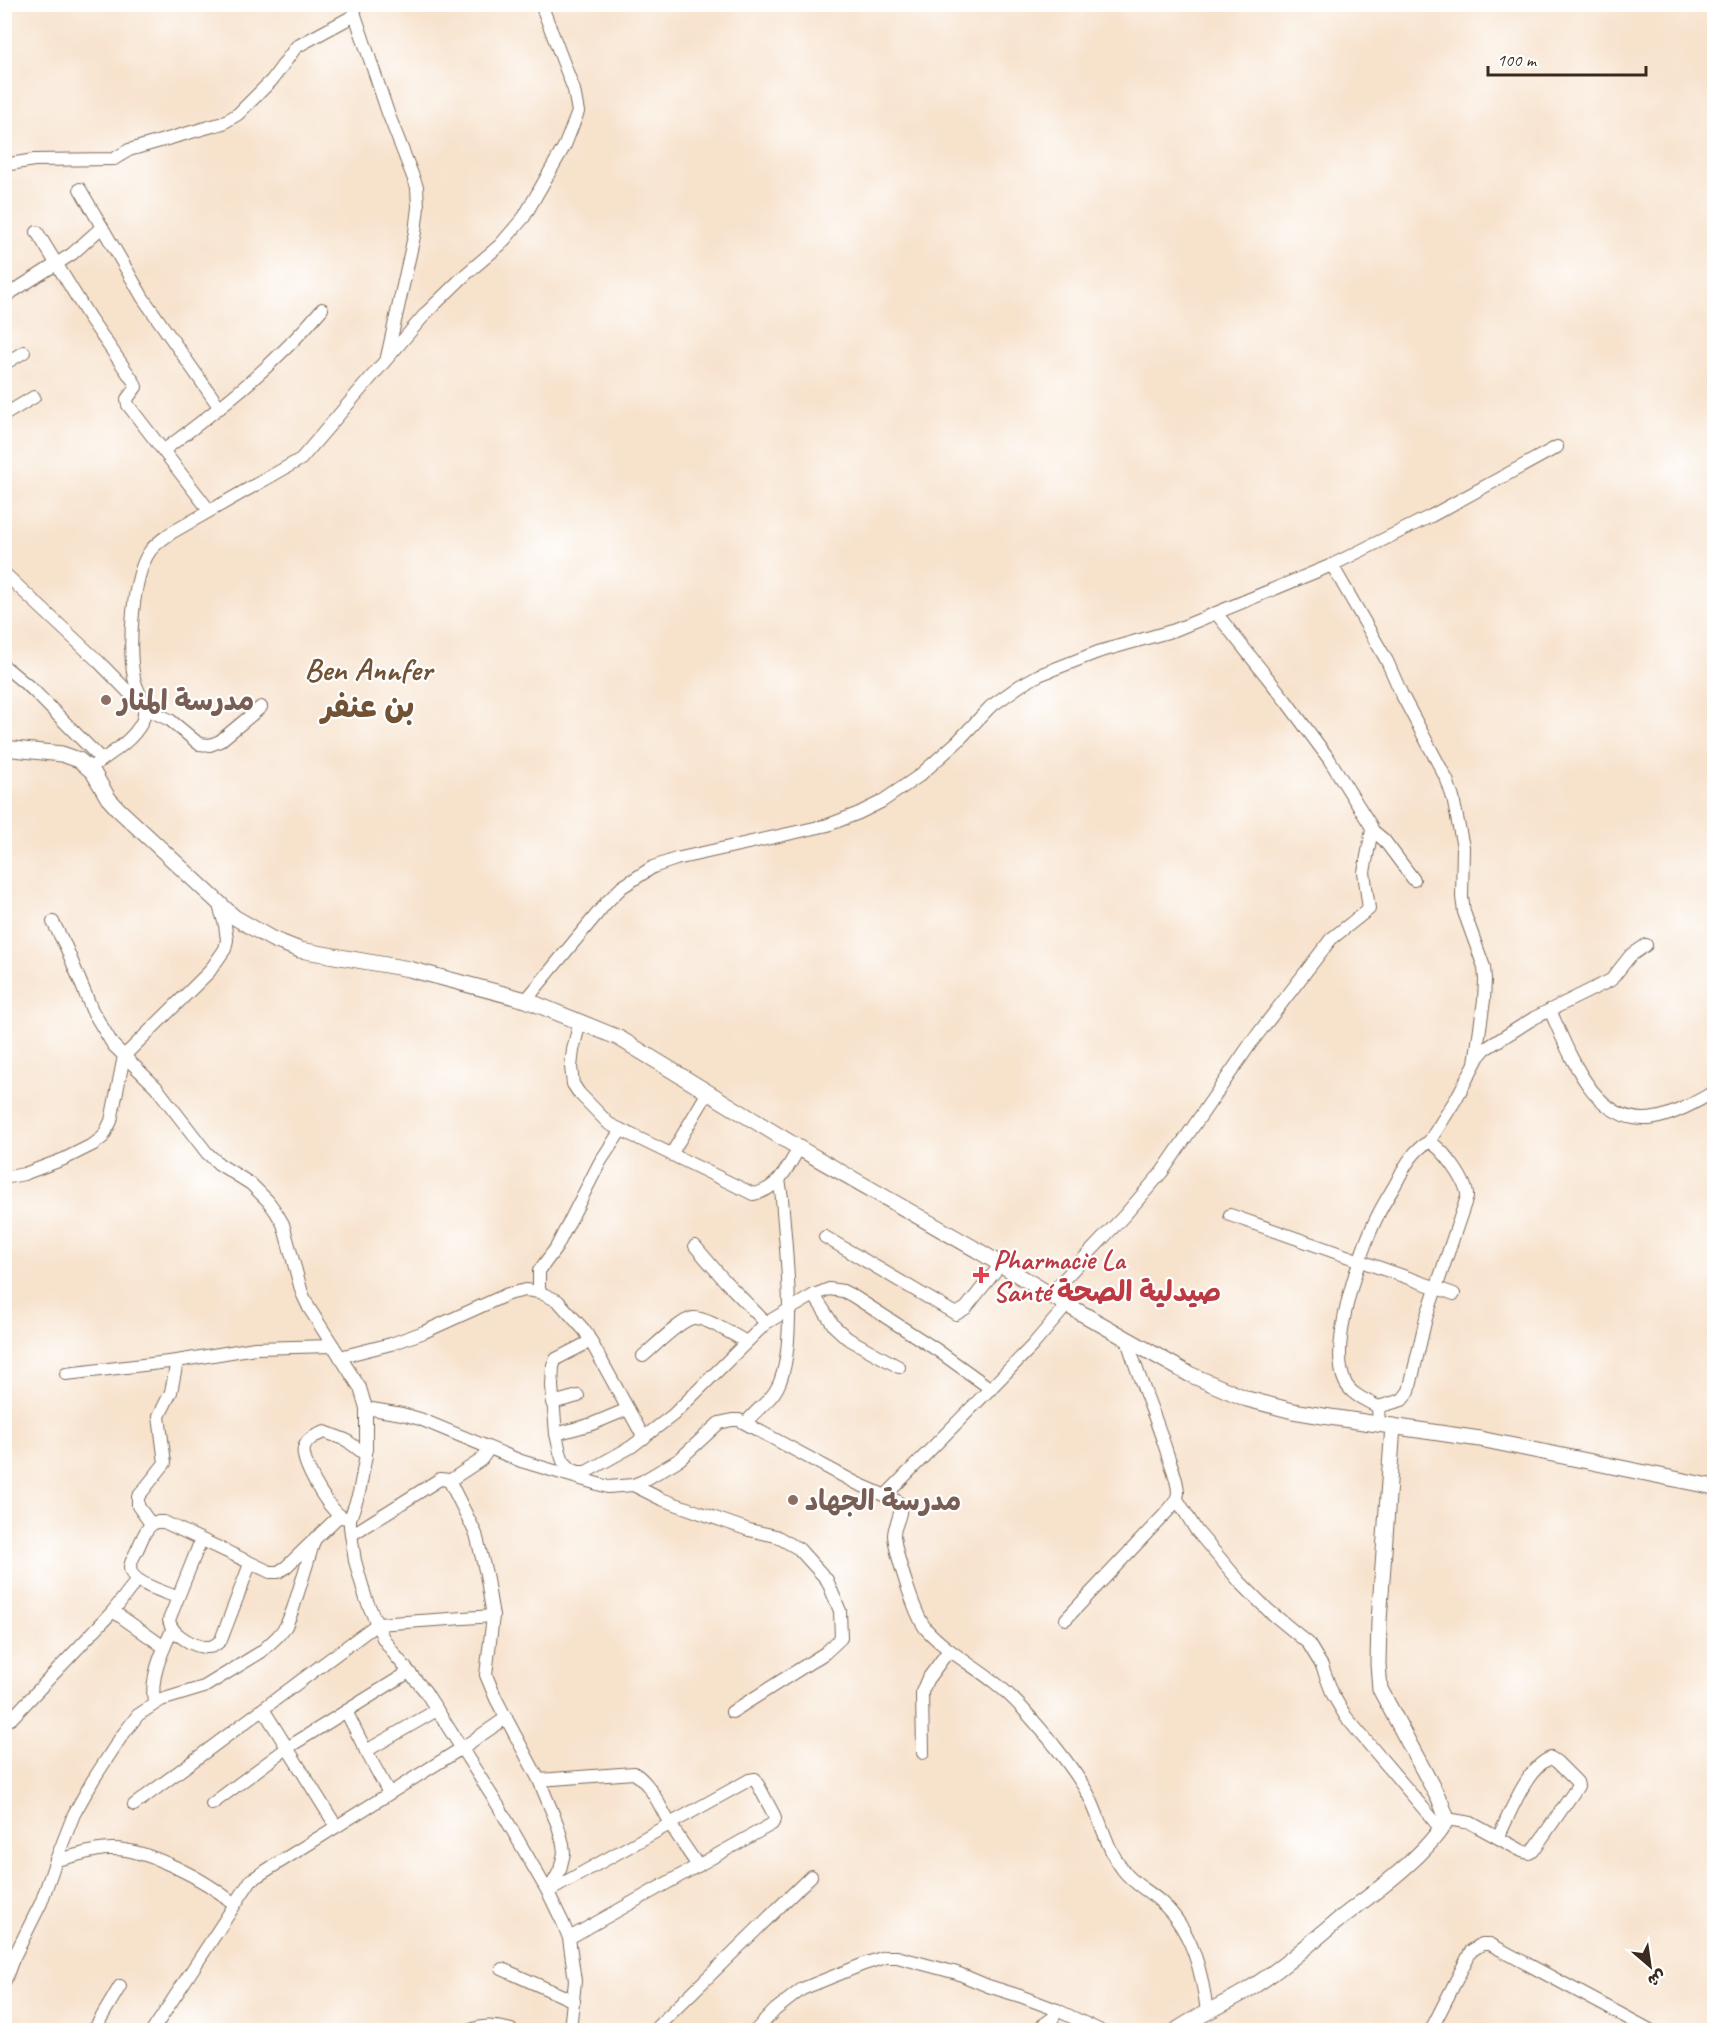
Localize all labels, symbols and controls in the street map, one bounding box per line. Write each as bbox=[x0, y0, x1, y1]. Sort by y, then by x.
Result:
scale bar bbox=[1488, 39, 1646, 77]
text: 100 m bbox=[1497, 49, 1538, 71]
district label: Ben Annfer بن عنفر bbox=[304, 649, 435, 727]
place label: مدرسة المنار bbox=[115, 683, 254, 718]
marker: مدرسة المنار bbox=[99, 693, 113, 707]
place label: Pharmacie La Santé صيدلية الصحة bbox=[993, 1242, 1221, 1309]
marker: Pharmacie La Santé صيدلية الصحة bbox=[974, 1268, 988, 1282]
place label: مدرسة الجهاد bbox=[805, 1483, 961, 1518]
marker: مدرسة الجهاد bbox=[786, 1493, 800, 1507]
north arrow bbox=[1620, 1936, 1680, 1996]
text: ش bbox=[1644, 1965, 1669, 1991]

